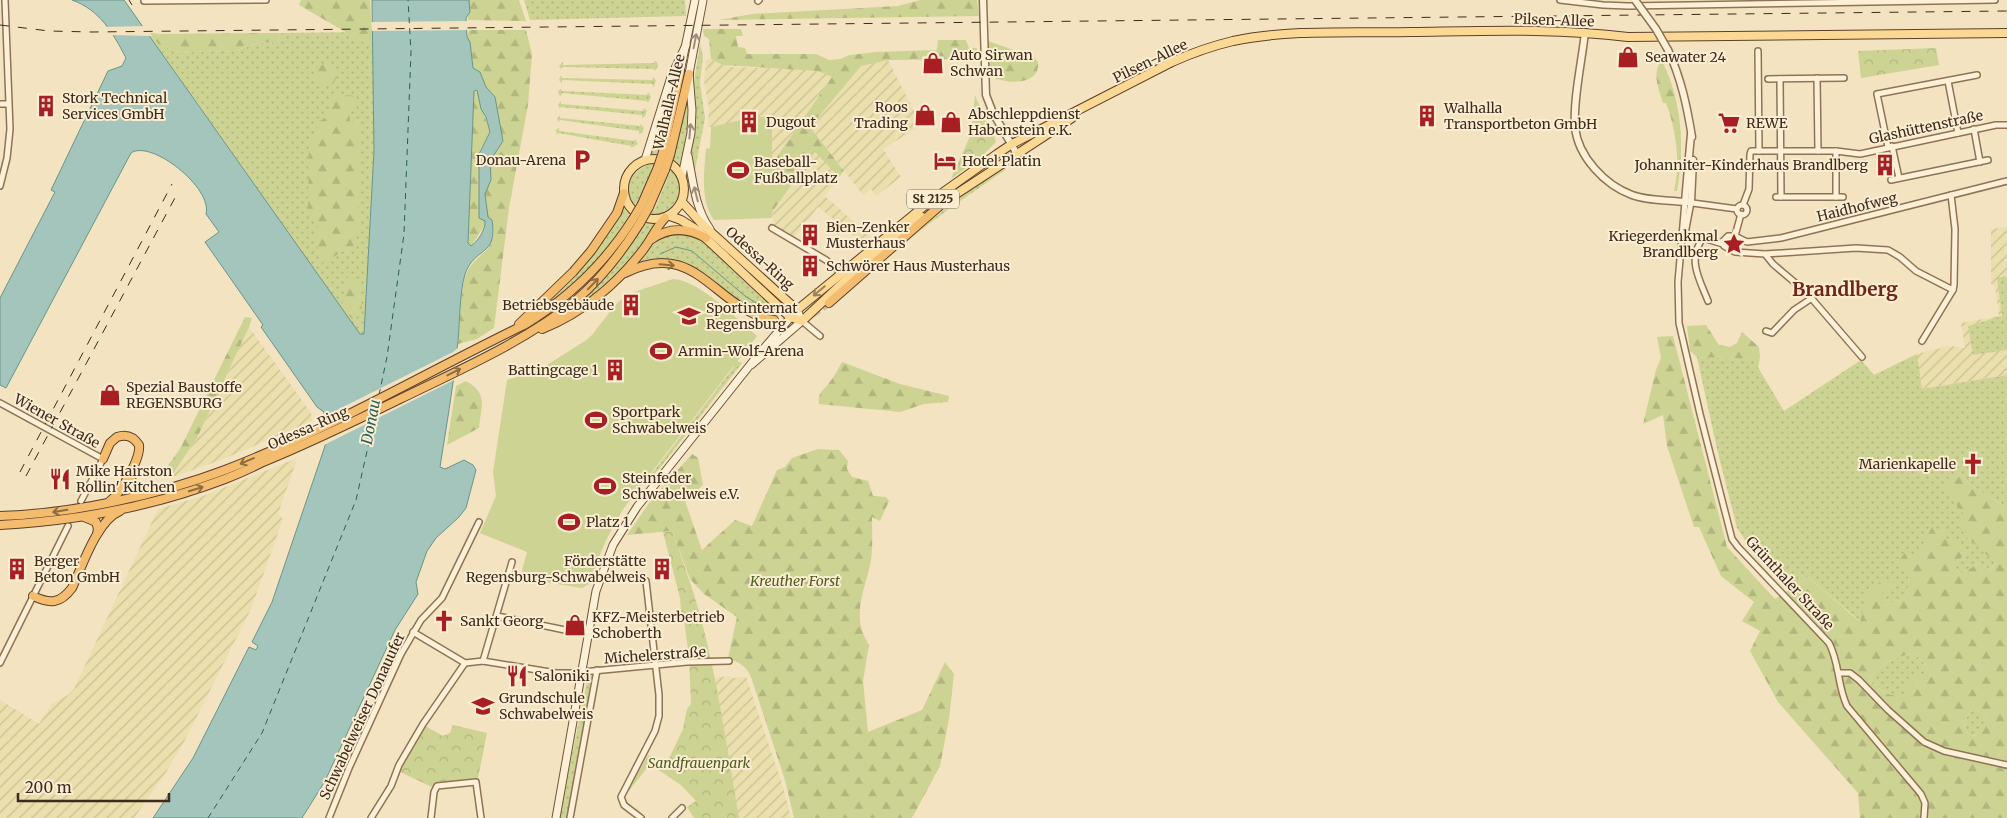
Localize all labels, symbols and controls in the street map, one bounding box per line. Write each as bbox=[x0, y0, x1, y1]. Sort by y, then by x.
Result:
street label: Pilsen-Allee bbox=[1513, 10, 1595, 30]
one-way arrow bbox=[691, 34, 700, 50]
street label: Pilsen-Allee bbox=[1110, 35, 1190, 87]
shop icon: Seawater 24 bbox=[1615, 44, 1641, 70]
place label: Auto Sirwan Schwan bbox=[949, 46, 1033, 80]
place label: Seawater 24 bbox=[1645, 48, 1726, 66]
shop icon: Auto Sirwan Schwan bbox=[920, 50, 946, 76]
street label: Walhalla-Allee bbox=[649, 52, 689, 153]
place label: Stork Technical Services GmbH bbox=[62, 89, 168, 123]
building icon: Stork Technical Services GmbH bbox=[33, 93, 59, 119]
place label: Roos Trading bbox=[854, 98, 909, 132]
place label: Walhalla Transportbeton GmbH bbox=[1443, 99, 1597, 133]
shop icon: Roos Trading bbox=[912, 102, 938, 128]
building icon: Walhalla Transportbeton GmbH bbox=[1414, 103, 1440, 129]
place label: Abschleppdienst Habenstein e.K. bbox=[967, 105, 1081, 139]
street label: Glashüttenstraße bbox=[1867, 106, 1985, 148]
building icon: Dugout bbox=[736, 109, 762, 135]
shop icon: Abschleppdienst Habenstein e.K. bbox=[938, 109, 964, 135]
supermarket icon: REWE bbox=[1716, 110, 1742, 136]
place label: Dugout bbox=[766, 113, 816, 131]
place label: REWE bbox=[1746, 114, 1788, 132]
one-way arrow bbox=[685, 123, 695, 139]
parking icon: Donau-Arena bbox=[569, 147, 595, 173]
hotel icon: Hotel Platin bbox=[932, 148, 958, 174]
place label: Donau-Arena bbox=[476, 151, 566, 169]
place label: Hotel Platin bbox=[962, 152, 1041, 170]
building icon: Johanniter-Kinderhaus Brandlberg bbox=[1872, 152, 1898, 178]
place label: Baseball- Fußballplatz bbox=[754, 153, 838, 187]
place label: Johanniter-Kinderhaus Brandlberg bbox=[1633, 156, 1869, 174]
sports icon: Baseball- Fußballplatz bbox=[725, 157, 751, 183]
one-way arrow bbox=[691, 187, 700, 203]
street label: Haidhofweg bbox=[1815, 188, 1900, 226]
road number: St 2125 bbox=[907, 190, 959, 208]
place label: Bien-Zenker Musterhaus bbox=[826, 218, 910, 252]
building icon: Bien-Zenker Musterhaus bbox=[797, 222, 823, 248]
street label: Odessa-Ring bbox=[722, 223, 798, 294]
place label: Kriegerdenkmal Brandlberg bbox=[1608, 227, 1719, 261]
place icon: Kriegerdenkmal Brandlberg bbox=[1721, 231, 1747, 257]
building icon: Schwörer Haus Musterhaus bbox=[797, 253, 823, 279]
place label: Schwörer Haus Musterhaus bbox=[826, 257, 1010, 275]
one-way arrow bbox=[659, 260, 675, 270]
district label: Brandlberg bbox=[1792, 277, 1898, 301]
one-way arrow bbox=[587, 278, 599, 290]
one-way arrow bbox=[813, 285, 826, 296]
building icon: Betriebsgebäude bbox=[618, 292, 644, 318]
place label: Betriebsgebäude bbox=[502, 296, 614, 314]
place label: Sportinternat Regensburg bbox=[706, 299, 798, 333]
school or university icon: Sportinternat Regensburg bbox=[676, 303, 702, 329]
sports icon: Armin-Wolf-Arena bbox=[648, 338, 674, 364]
place label: Armin-Wolf-Arena bbox=[677, 342, 805, 360]
building icon: Battingcage 1 bbox=[602, 357, 628, 383]
place label: Battingcage 1 bbox=[508, 361, 598, 379]
one-way arrow bbox=[447, 367, 462, 377]
place label: Spezial Baustoffe REGENSBURG bbox=[126, 378, 242, 412]
shop icon: Spezial Baustoffe REGENSBURG bbox=[97, 382, 123, 408]
street label: Wiener Straße bbox=[10, 389, 103, 452]
water label: Donau bbox=[357, 398, 384, 447]
street label: Odessa-Ring bbox=[265, 402, 351, 454]
place label: Sportpark Schwabelweis bbox=[612, 403, 706, 437]
sports icon: Sportpark Schwabelweis bbox=[583, 407, 609, 433]
church icon: Marienkapelle bbox=[1960, 451, 1986, 477]
place label: Marienkapelle bbox=[1859, 455, 1956, 473]
one-way arrow bbox=[240, 456, 255, 466]
place label: Mike Hairston Rollin' Kitchen bbox=[76, 462, 175, 496]
restaurant icon: Mike Hairston Rollin' Kitchen bbox=[47, 466, 73, 492]
place label: Steinfeder Schwabelweis e.V. bbox=[622, 469, 740, 503]
sports icon: Steinfeder Schwabelweis e.V. bbox=[592, 473, 618, 499]
one-way arrow bbox=[188, 483, 204, 493]
one-way arrow bbox=[53, 506, 69, 516]
sports icon: Platz 1 bbox=[556, 509, 582, 535]
place label: Platz 1 bbox=[586, 513, 629, 531]
street label: Grünthaler Straße bbox=[1742, 532, 1838, 634]
place label: Berger Beton GmbH bbox=[34, 552, 120, 586]
place label: Förderstätte Regensburg-Schwabelweis bbox=[466, 552, 646, 586]
building icon: Berger Beton GmbH bbox=[4, 556, 30, 582]
building icon: Förderstätte Regensburg-Schwabelweis bbox=[649, 556, 675, 582]
park label: Kreuther Forst bbox=[749, 572, 840, 590]
church icon: Sankt Georg bbox=[431, 608, 457, 634]
place label: KFZ-Meisterbetrieb Schoberth bbox=[592, 608, 725, 642]
place label: Sankt Georg bbox=[460, 612, 544, 630]
shop icon: KFZ-Meisterbetrieb Schoberth bbox=[562, 612, 588, 638]
street label: Schwabelweiser Donauufer bbox=[315, 629, 409, 803]
street label: Michelerstraße bbox=[603, 642, 707, 668]
restaurant icon: Saloniki bbox=[504, 663, 530, 689]
place label: Saloniki bbox=[534, 667, 590, 685]
place label: Grundschule Schwabelweis bbox=[499, 689, 593, 723]
school or university icon: Grundschule Schwabelweis bbox=[470, 693, 496, 719]
park label: Sandfrauenpark bbox=[648, 754, 751, 772]
scale bar bbox=[18, 770, 169, 802]
text: 200 m bbox=[25, 778, 72, 797]

